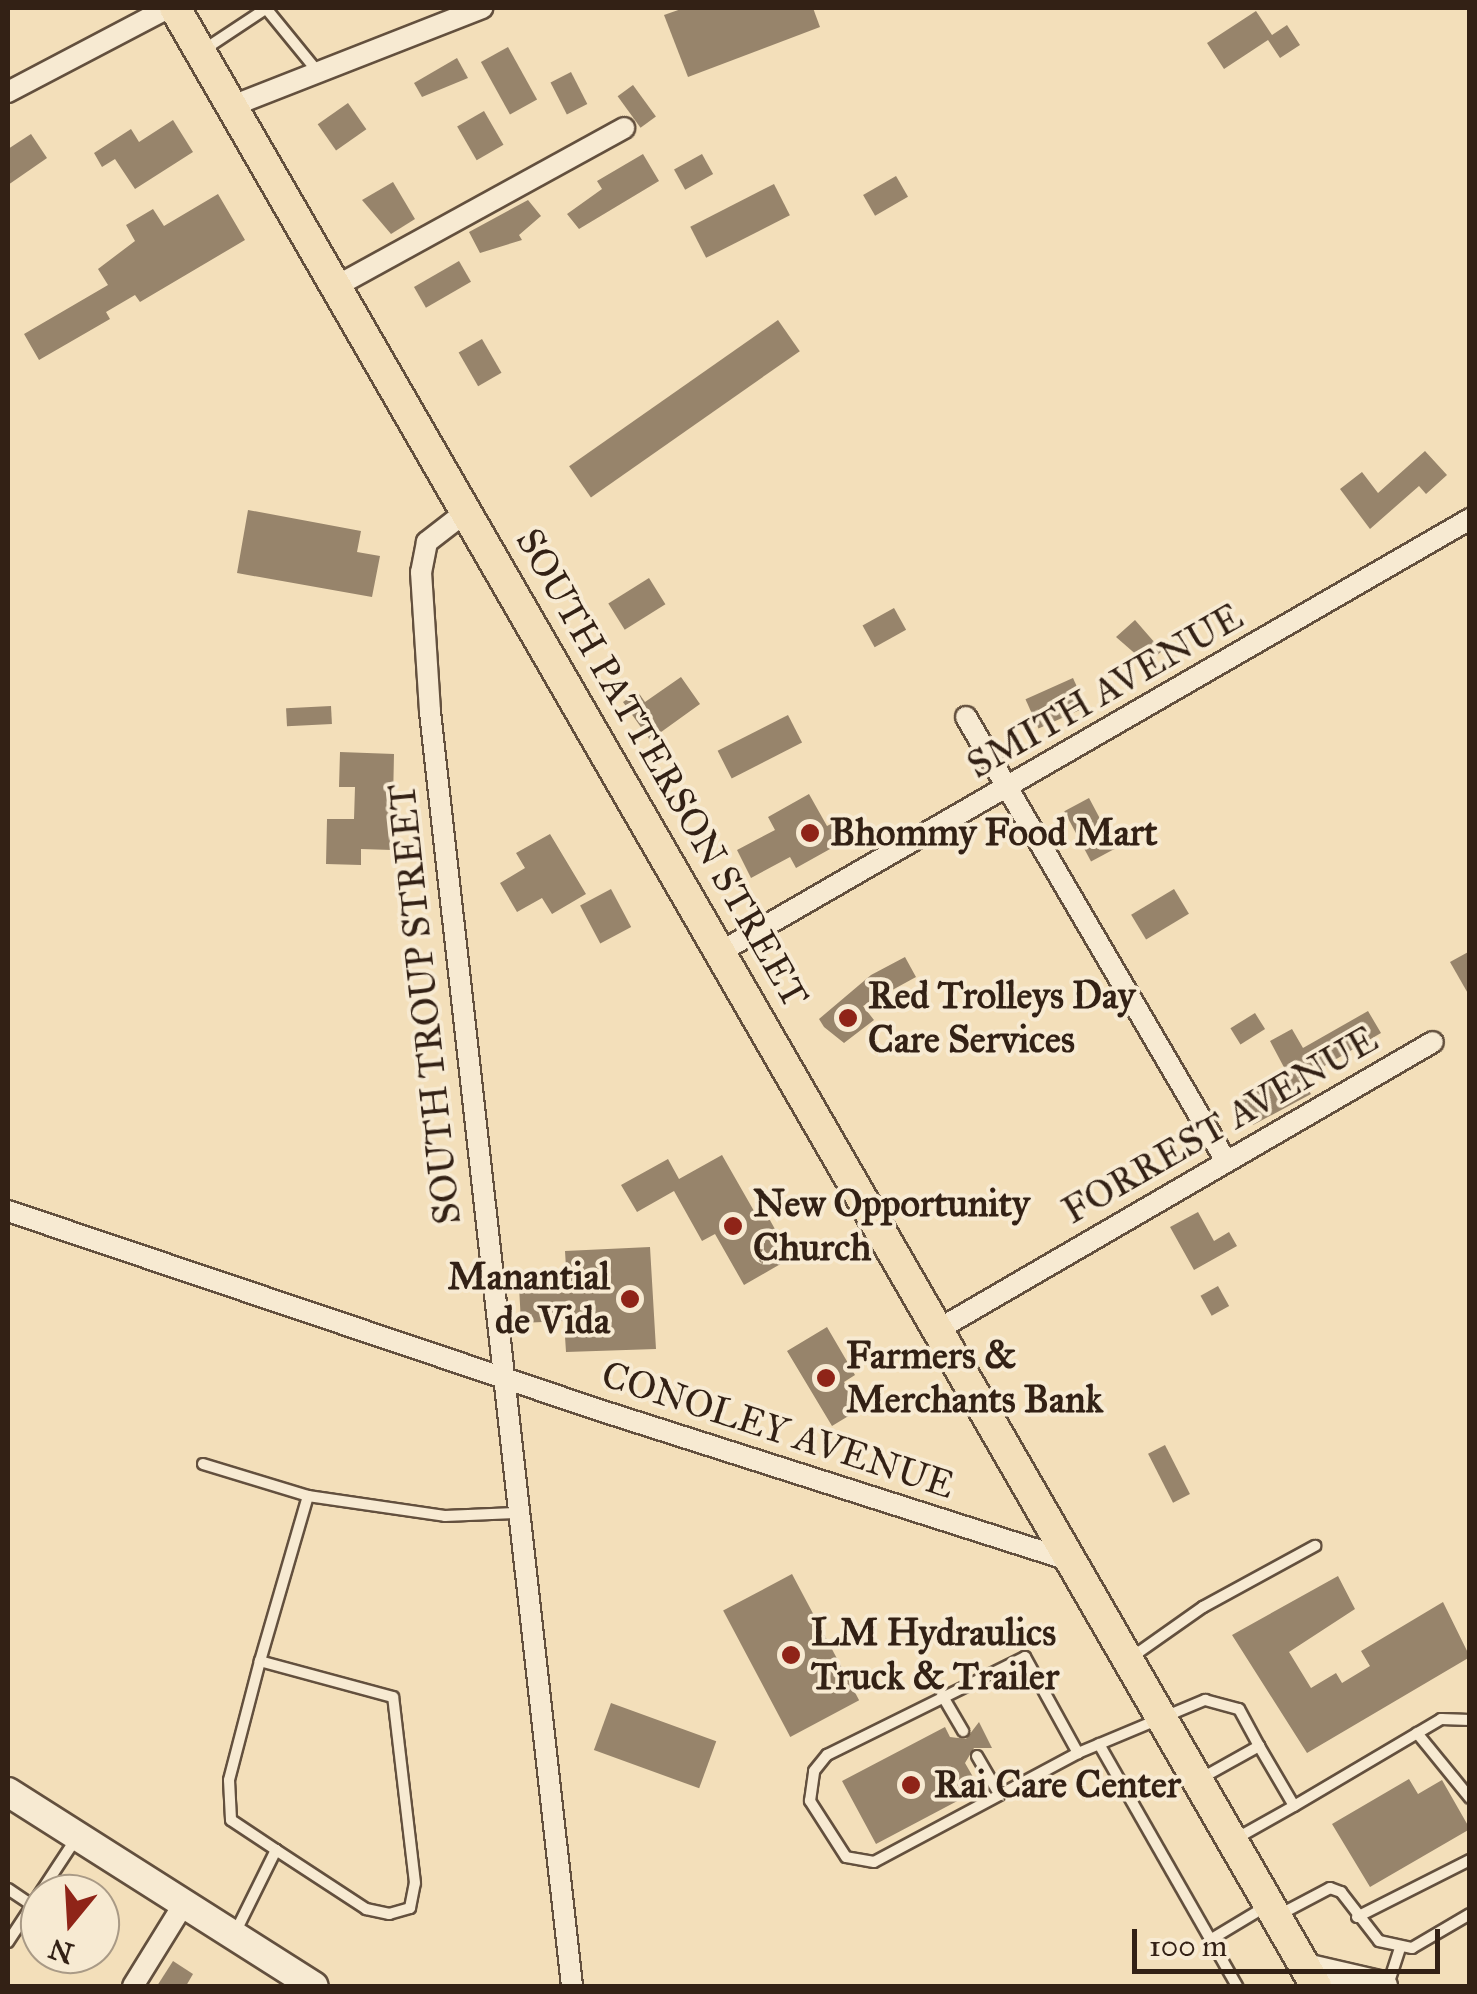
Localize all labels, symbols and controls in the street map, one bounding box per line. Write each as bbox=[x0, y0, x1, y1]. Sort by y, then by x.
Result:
street label: SOUTH PATTERSON STREET bbox=[506, 520, 818, 1016]
street label: SMITH AVENUE bbox=[959, 594, 1251, 788]
street label: SOUTH TROUP STREET bbox=[379, 781, 471, 1227]
place label: Bhommy Food Mart bbox=[830, 810, 1158, 856]
marker: Bhommy Food Mart bbox=[799, 822, 821, 844]
place label: Red Trolleys Day Care Services bbox=[868, 973, 1135, 1062]
marker: Red Trolleys Day Care Services bbox=[837, 1007, 859, 1029]
street label: FORREST AVENUE bbox=[1054, 1016, 1386, 1234]
place label: New Opportunity Church bbox=[753, 1181, 1030, 1270]
marker: New Opportunity Church bbox=[722, 1215, 744, 1237]
place label: Manantial de Vida bbox=[448, 1254, 610, 1344]
marker: Manantial de Vida bbox=[619, 1288, 641, 1310]
place label: Farmers & Merchants Bank bbox=[846, 1333, 1103, 1422]
street label: CONOLEY AVENUE bbox=[596, 1351, 960, 1509]
marker: Farmers & Merchants Bank bbox=[815, 1367, 837, 1389]
place label: LM Hydraulics Truck & Trailer bbox=[811, 1610, 1059, 1700]
marker: LM Hydraulics Truck & Trailer bbox=[780, 1644, 802, 1666]
place label: Rai Care Center bbox=[934, 1762, 1181, 1808]
marker: Rai Care Center bbox=[898, 1772, 924, 1798]
north arrow bbox=[20, 1874, 120, 1974]
scale bar bbox=[1137, 1909, 1444, 1971]
text: 100 m bbox=[1149, 1928, 1227, 1964]
text: N bbox=[44, 1931, 78, 1971]

